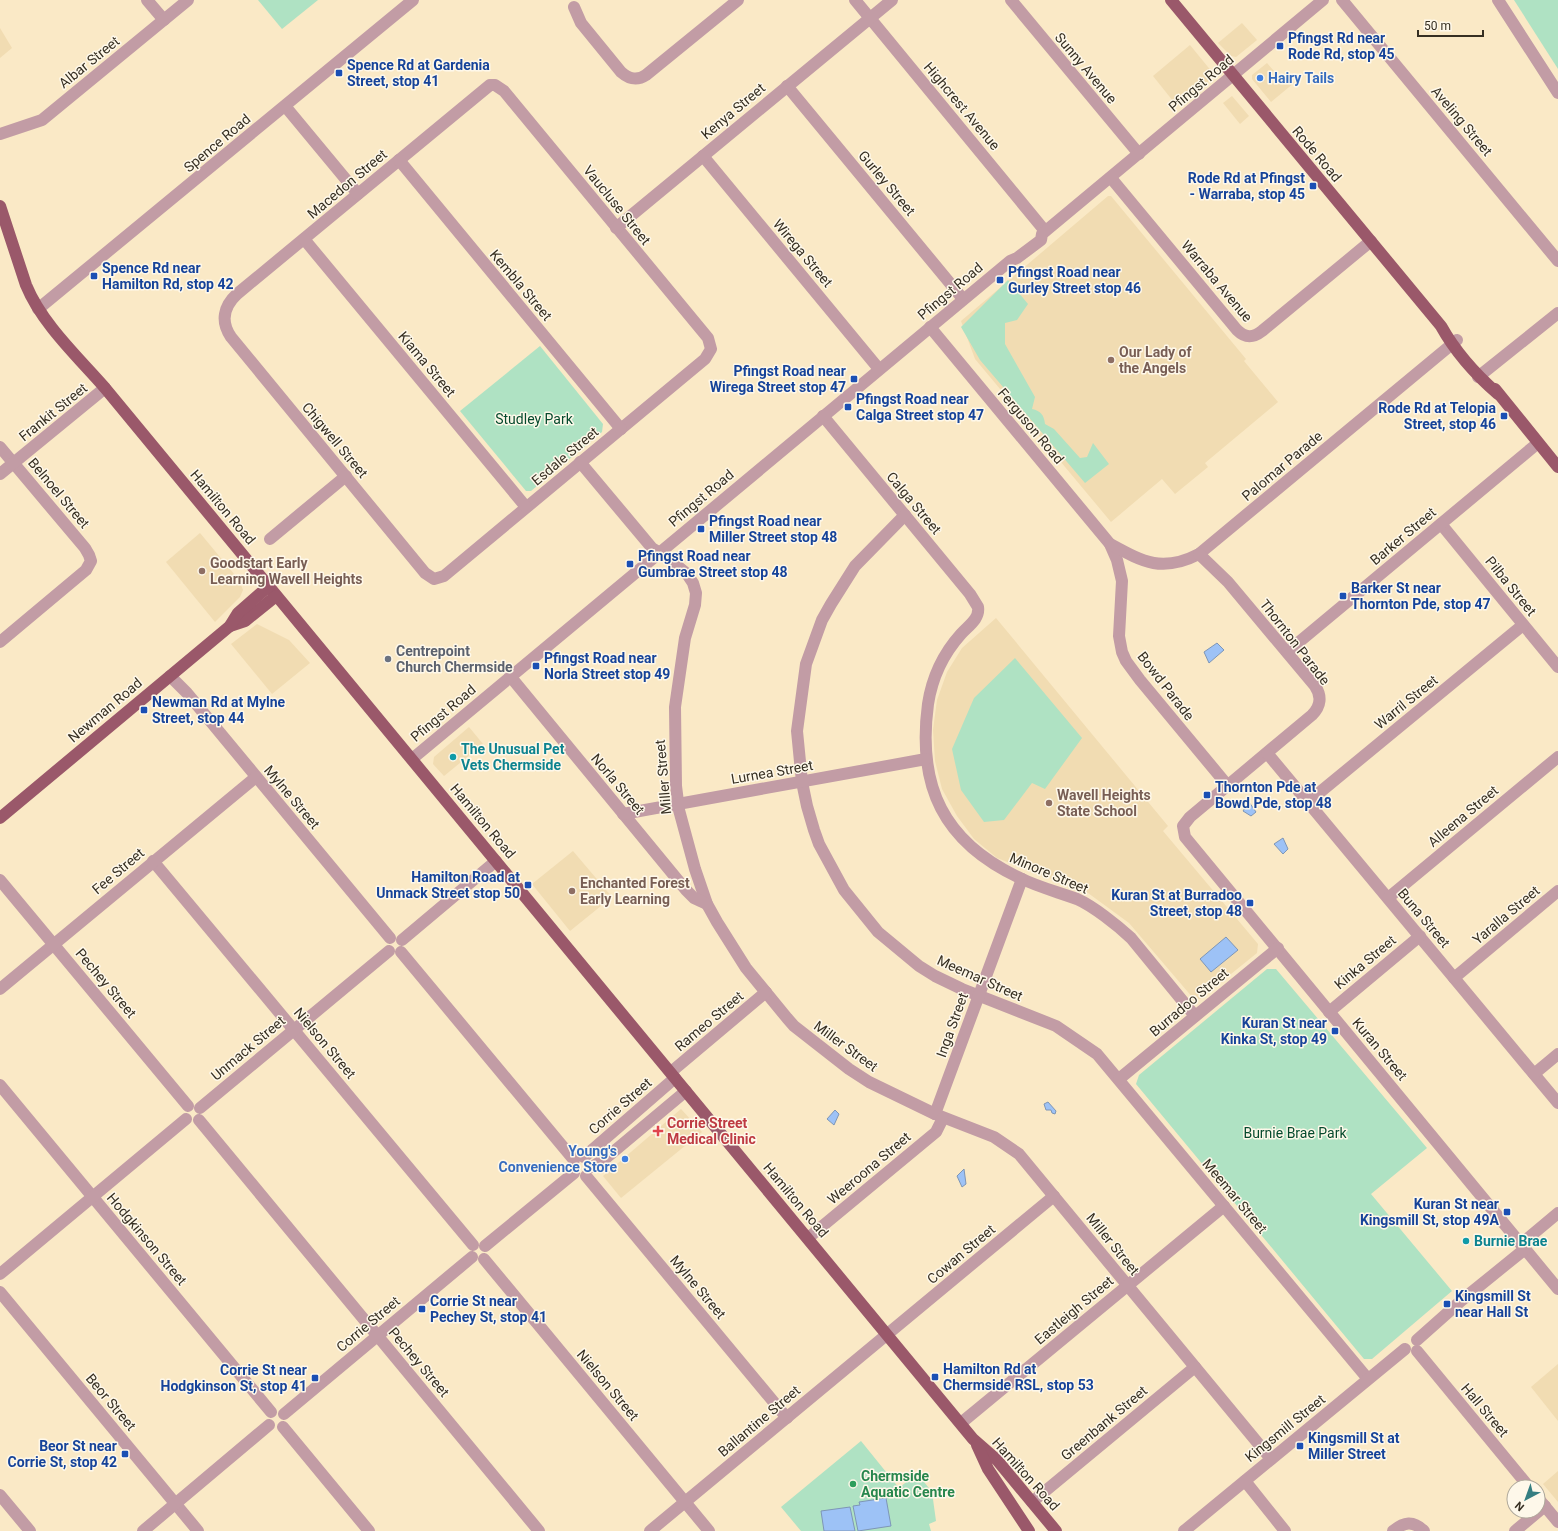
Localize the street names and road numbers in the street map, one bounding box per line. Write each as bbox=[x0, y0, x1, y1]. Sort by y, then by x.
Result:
street label: Sunny Avenue bbox=[1052, 29, 1120, 107]
street label: Albar Street bbox=[56, 32, 123, 91]
street label: Pfingst Road bbox=[1165, 51, 1237, 115]
street label: Highcrest Avenue bbox=[921, 59, 1003, 153]
street label: Kenya Street bbox=[698, 79, 768, 142]
street label: Aveling Street bbox=[1428, 83, 1496, 159]
street label: Spence Road bbox=[181, 111, 253, 175]
street label: Rode Road bbox=[1289, 123, 1345, 185]
street label: Macedon Street bbox=[304, 146, 390, 222]
street label: Gurley Street bbox=[855, 147, 919, 219]
street label: Vaucluse Street bbox=[580, 162, 654, 248]
street label: Wirega Street bbox=[770, 216, 836, 291]
street label: Warraba Avenue bbox=[1178, 237, 1256, 325]
street label: Kembla Street bbox=[487, 246, 556, 324]
street label: Pfingst Road bbox=[914, 259, 986, 323]
street label: Kiama Street bbox=[395, 328, 459, 400]
street label: Frankit Street bbox=[16, 379, 91, 444]
street label: Ferguson Road bbox=[995, 385, 1067, 467]
street label: Chigwell Street bbox=[299, 399, 371, 481]
street label: Esdale Street bbox=[528, 423, 602, 488]
street label: Palomar Parade bbox=[1239, 428, 1325, 504]
street label: Belnoel Street bbox=[25, 455, 93, 532]
street label: Hamilton Road bbox=[187, 466, 259, 548]
street label: Pfingst Road bbox=[665, 466, 737, 530]
street label: Calga Street bbox=[883, 469, 945, 538]
street label: Barker Street bbox=[1367, 504, 1439, 568]
street label: Pilba Street bbox=[1482, 553, 1540, 619]
street label: Thornton Parade bbox=[1257, 596, 1333, 688]
street label: Bowd Parade bbox=[1134, 649, 1198, 723]
street label: Warril Street bbox=[1371, 671, 1441, 732]
street label: Newman Road bbox=[65, 675, 145, 745]
street label: Pfingst Road bbox=[407, 681, 479, 745]
street label: Miller Street bbox=[652, 739, 674, 815]
street label: Norla Street bbox=[588, 750, 648, 818]
street label: Lurnea Street bbox=[730, 757, 815, 787]
street label: Mylne Street bbox=[261, 762, 323, 832]
street label: Hamilton Road bbox=[447, 780, 519, 862]
street label: Alleena Street bbox=[1425, 782, 1502, 850]
street label: Fee Street bbox=[89, 844, 148, 897]
street label: Minore Street bbox=[1007, 849, 1091, 897]
street label: Yaralla Street bbox=[1469, 882, 1543, 948]
street label: Buna Street bbox=[1395, 885, 1454, 951]
street label: Kinka Street bbox=[1331, 931, 1399, 992]
street label: Pechey Street bbox=[72, 945, 140, 1021]
street label: Meemar Street bbox=[935, 952, 1026, 1004]
street label: Burradoo Street bbox=[1146, 964, 1232, 1039]
street label: Rameo Street bbox=[672, 987, 747, 1054]
street label: Inga Street bbox=[933, 990, 971, 1059]
street label: Nielson Street bbox=[291, 1004, 360, 1082]
street label: Unmack Street bbox=[208, 1012, 289, 1084]
street label: Kuran Street bbox=[1349, 1015, 1411, 1084]
street label: Miller Street bbox=[811, 1017, 881, 1075]
street label: Corrie Street bbox=[585, 1074, 655, 1138]
street label: Weeroona Street bbox=[824, 1128, 914, 1207]
street label: Meemar Street bbox=[1199, 1156, 1271, 1237]
street label: Hamilton Road bbox=[760, 1159, 832, 1241]
street label: Hodgkinson Street bbox=[104, 1190, 190, 1289]
street label: Miller Street bbox=[1083, 1210, 1143, 1279]
street label: Cowan Street bbox=[924, 1221, 998, 1287]
street label: Mylne Street bbox=[667, 1252, 729, 1322]
street label: Eastleigh Street bbox=[1031, 1272, 1117, 1347]
street label: Corrie Street bbox=[333, 1293, 403, 1355]
street label: Pechey Street bbox=[385, 1324, 453, 1400]
street label: Nielson Street bbox=[574, 1346, 643, 1424]
street label: Beor Street bbox=[83, 1370, 140, 1434]
street label: Hall Street bbox=[1458, 1380, 1512, 1440]
street label: Ballantine Street bbox=[715, 1382, 804, 1460]
street label: Greenbank Street bbox=[1058, 1382, 1151, 1464]
street label: Kingsmill Street bbox=[1242, 1391, 1328, 1465]
street label: Hamilton Road bbox=[989, 1434, 1063, 1514]

